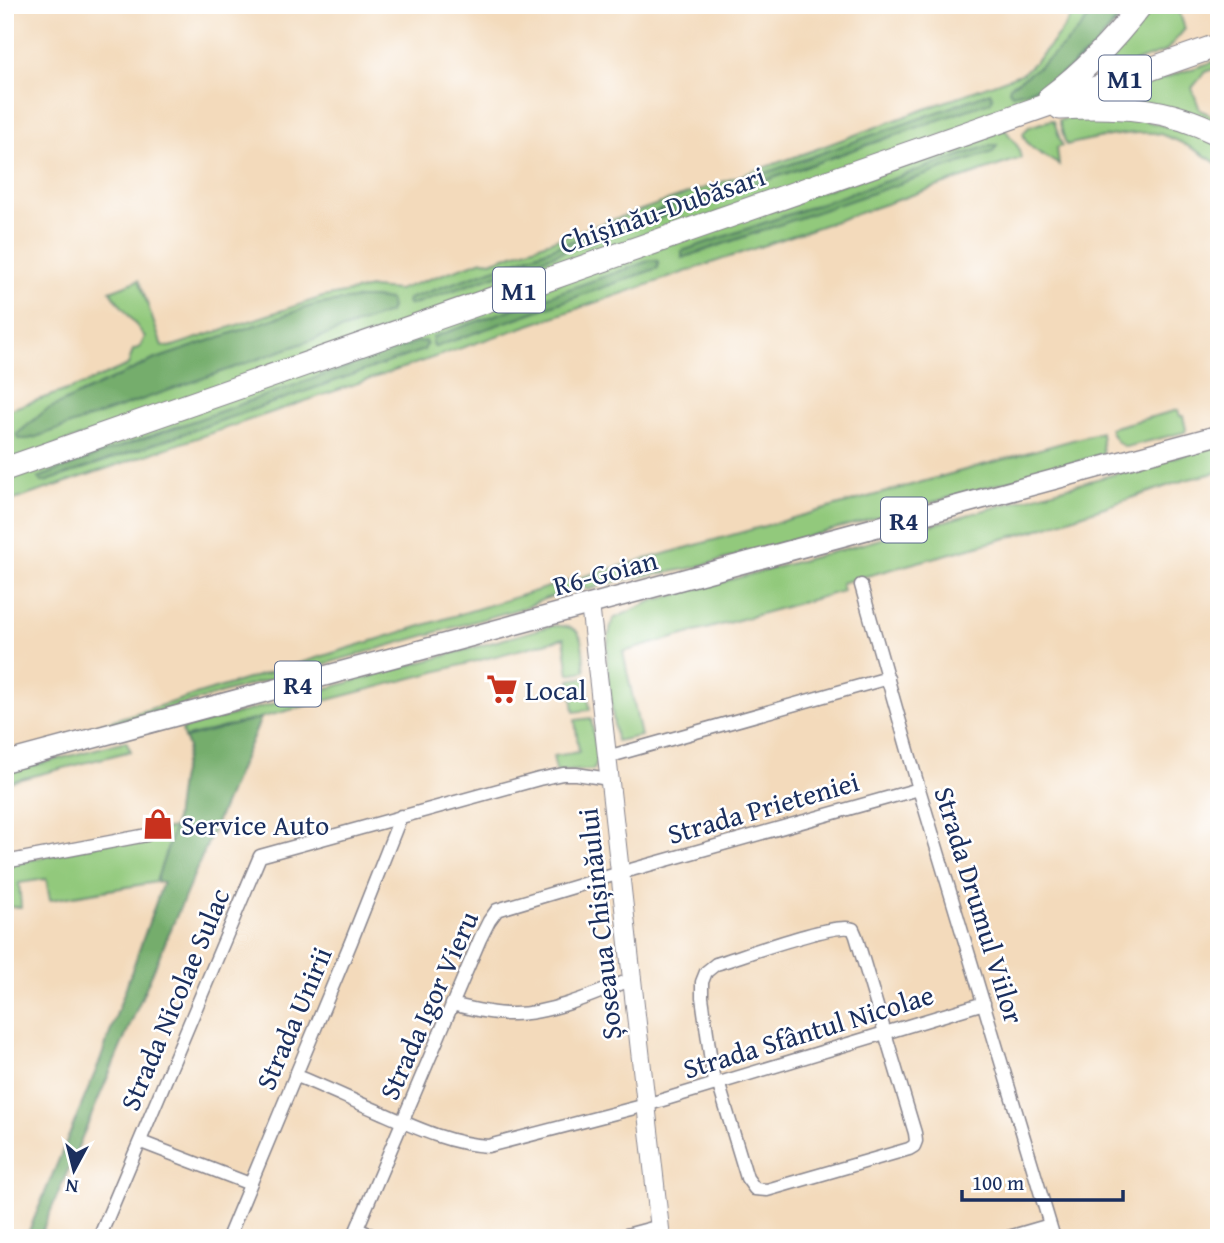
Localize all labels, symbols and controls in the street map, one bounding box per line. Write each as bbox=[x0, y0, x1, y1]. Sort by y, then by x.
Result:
road number: M1 bbox=[1099, 55, 1151, 100]
street label: Chișinău-Dubăsari bbox=[554, 155, 771, 263]
road number: M1 bbox=[493, 268, 545, 312]
road number: R4 bbox=[881, 498, 927, 542]
street label: R6-Goian bbox=[548, 538, 662, 606]
road number: R4 bbox=[275, 662, 321, 706]
place label: Local bbox=[525, 669, 587, 710]
supermarket icon: Local bbox=[485, 672, 519, 706]
street label: Strada Prieteniei bbox=[662, 760, 864, 854]
street label: Strada Drumul Viilor bbox=[924, 781, 1036, 1029]
place label: Service Auto bbox=[181, 804, 329, 845]
street label: Șoseaua Chișinăului bbox=[566, 806, 632, 1042]
shop icon: Service Auto bbox=[141, 807, 175, 841]
street label: Strada Nicolae Sulac bbox=[109, 881, 239, 1117]
street label: Strada Igor Vieru bbox=[368, 904, 488, 1106]
street label: Strada Unirii bbox=[244, 940, 342, 1096]
street label: Strada Sfântul Nicolae bbox=[678, 973, 938, 1089]
north arrow bbox=[38, 1134, 108, 1204]
scale bar bbox=[962, 1159, 1122, 1203]
text: 100 m bbox=[972, 1167, 1024, 1198]
text: N bbox=[64, 1172, 80, 1202]

